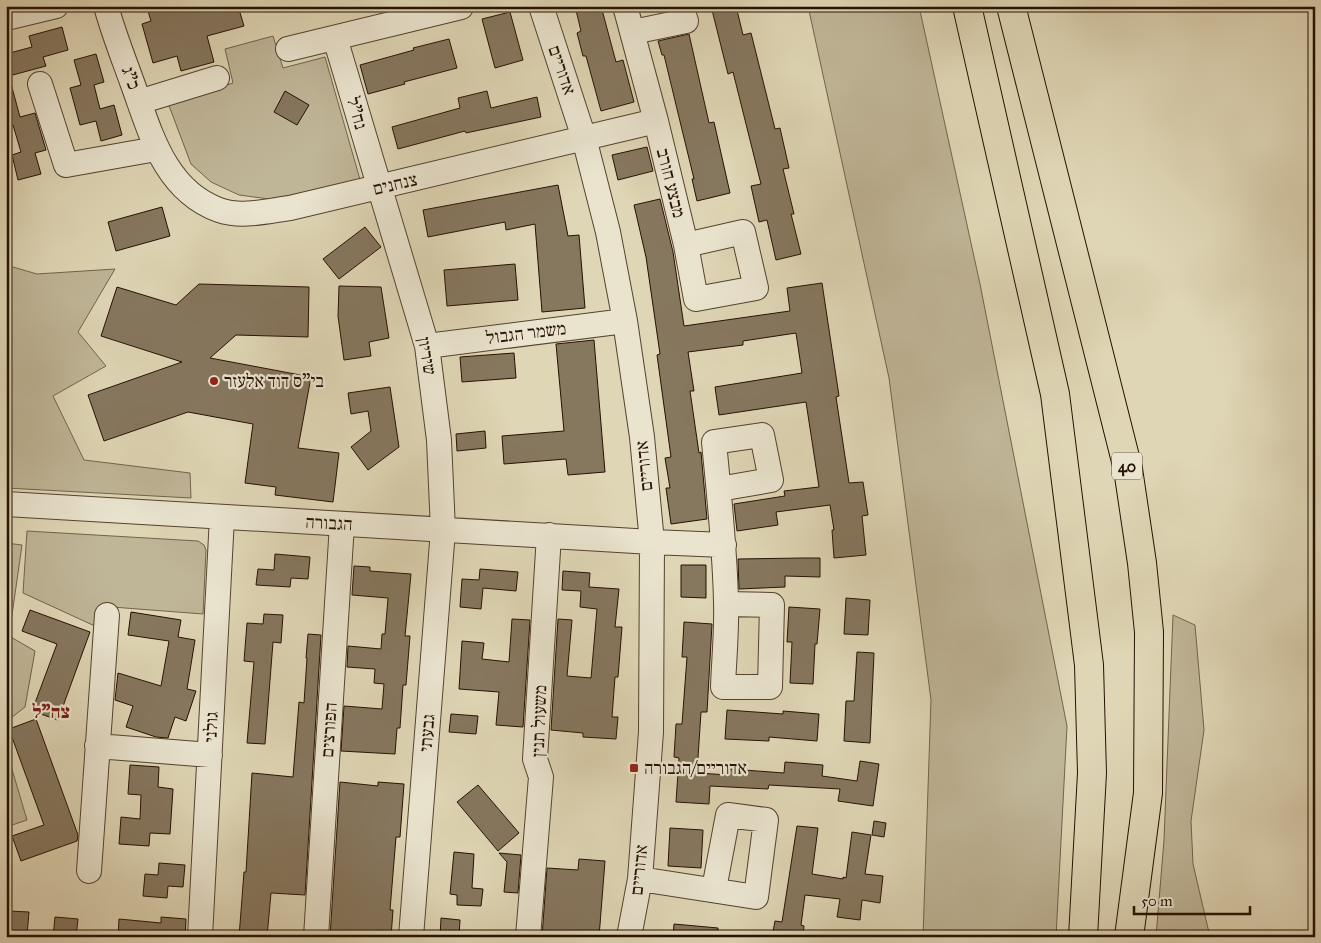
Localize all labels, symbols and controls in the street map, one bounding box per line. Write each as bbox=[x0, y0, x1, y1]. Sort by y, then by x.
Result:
street label: אדוריים bbox=[543, 42, 581, 98]
street label: כ"ג bbox=[117, 63, 145, 93]
street label: נח"ל bbox=[342, 94, 372, 132]
street label: מבצע חורב bbox=[652, 146, 690, 220]
street label: צנחנים bbox=[371, 168, 419, 200]
street label: משמר הגבול bbox=[485, 317, 567, 349]
street label: שיריון bbox=[413, 335, 441, 377]
place label: בי"ס דוד אלעזר bbox=[224, 370, 324, 392]
marker: בי"ס דוד אלעזר bbox=[208, 375, 220, 387]
street label: אדוריים bbox=[630, 440, 658, 492]
road number: 40 bbox=[1112, 452, 1142, 480]
street label: הגבורה bbox=[305, 511, 353, 535]
street label: משעול תנין bbox=[527, 685, 551, 757]
district label: צה"ל bbox=[32, 700, 70, 723]
street label: הפורצים bbox=[316, 702, 342, 758]
street label: גולני bbox=[199, 711, 223, 743]
street label: גבעתי bbox=[414, 713, 440, 753]
place label: אדוריים/הגבורה bbox=[644, 757, 747, 779]
marker: אדוריים/הגבורה bbox=[628, 762, 640, 774]
street label: אדוריים bbox=[625, 844, 653, 896]
scale bar bbox=[1134, 883, 1250, 915]
text: 50 m bbox=[1141, 892, 1173, 910]

